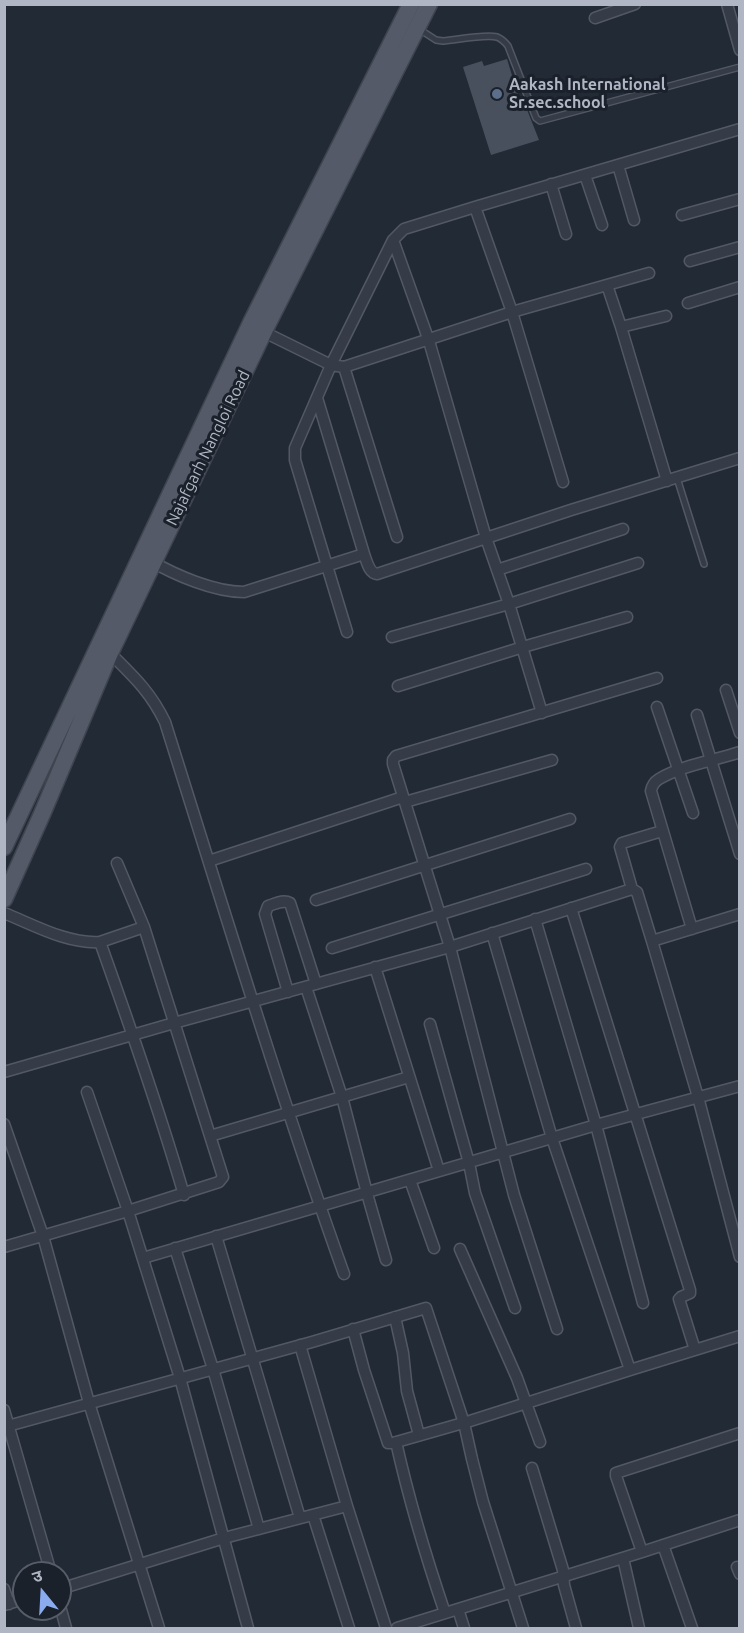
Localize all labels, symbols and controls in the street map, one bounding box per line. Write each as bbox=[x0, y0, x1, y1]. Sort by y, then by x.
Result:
place label: Aakash International Sr.sec.school bbox=[509, 75, 666, 113]
marker: Aakash International Sr.sec.school bbox=[490, 87, 504, 101]
street label: Najafgarh Nangloi Road bbox=[162, 367, 254, 529]
north arrow bbox=[12, 1561, 72, 1621]
text: उ bbox=[30, 1566, 44, 1586]

